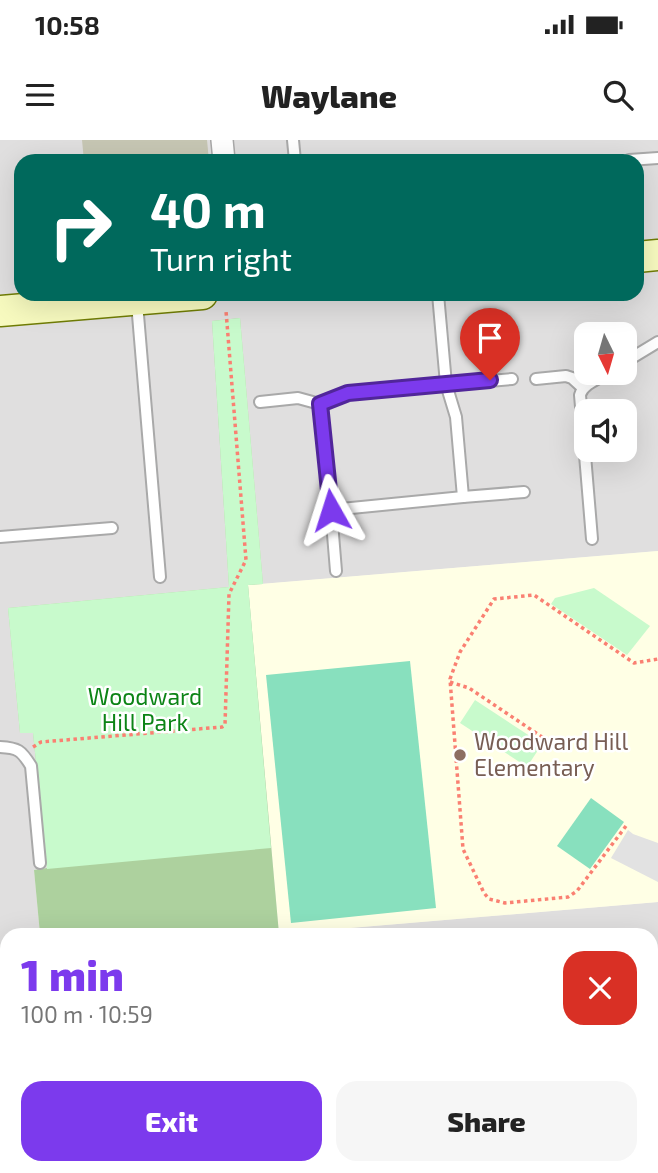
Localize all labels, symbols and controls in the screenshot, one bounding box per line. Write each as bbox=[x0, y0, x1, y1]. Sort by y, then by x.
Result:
text: 10:58 bbox=[35, 9, 100, 40]
icon: menu bbox=[21, 76, 59, 114]
text: Waylane bbox=[261, 76, 397, 114]
icon: search bbox=[599, 76, 637, 114]
text: 40 m bbox=[150, 179, 266, 238]
icon: right bbox=[35, 182, 126, 273]
text: Turn right bbox=[150, 239, 292, 277]
pin bbox=[460, 308, 520, 380]
icon: arrive bbox=[471, 319, 509, 357]
north arrow bbox=[574, 322, 637, 385]
map controls bbox=[574, 322, 637, 462]
button: sound bbox=[574, 399, 637, 462]
position arrow bbox=[294, 473, 368, 547]
park label: Woodward Hill Park bbox=[88, 682, 202, 736]
place label: Woodward Hill Elementary bbox=[474, 727, 628, 781]
marker: Woodward Hill Elementary bbox=[452, 747, 468, 763]
text: 1 min bbox=[21, 949, 124, 999]
button: close bbox=[563, 951, 637, 1025]
text: 100 m · 10:59 bbox=[21, 1000, 153, 1028]
button: Exit bbox=[21, 1081, 322, 1161]
button: Share bbox=[336, 1081, 637, 1161]

